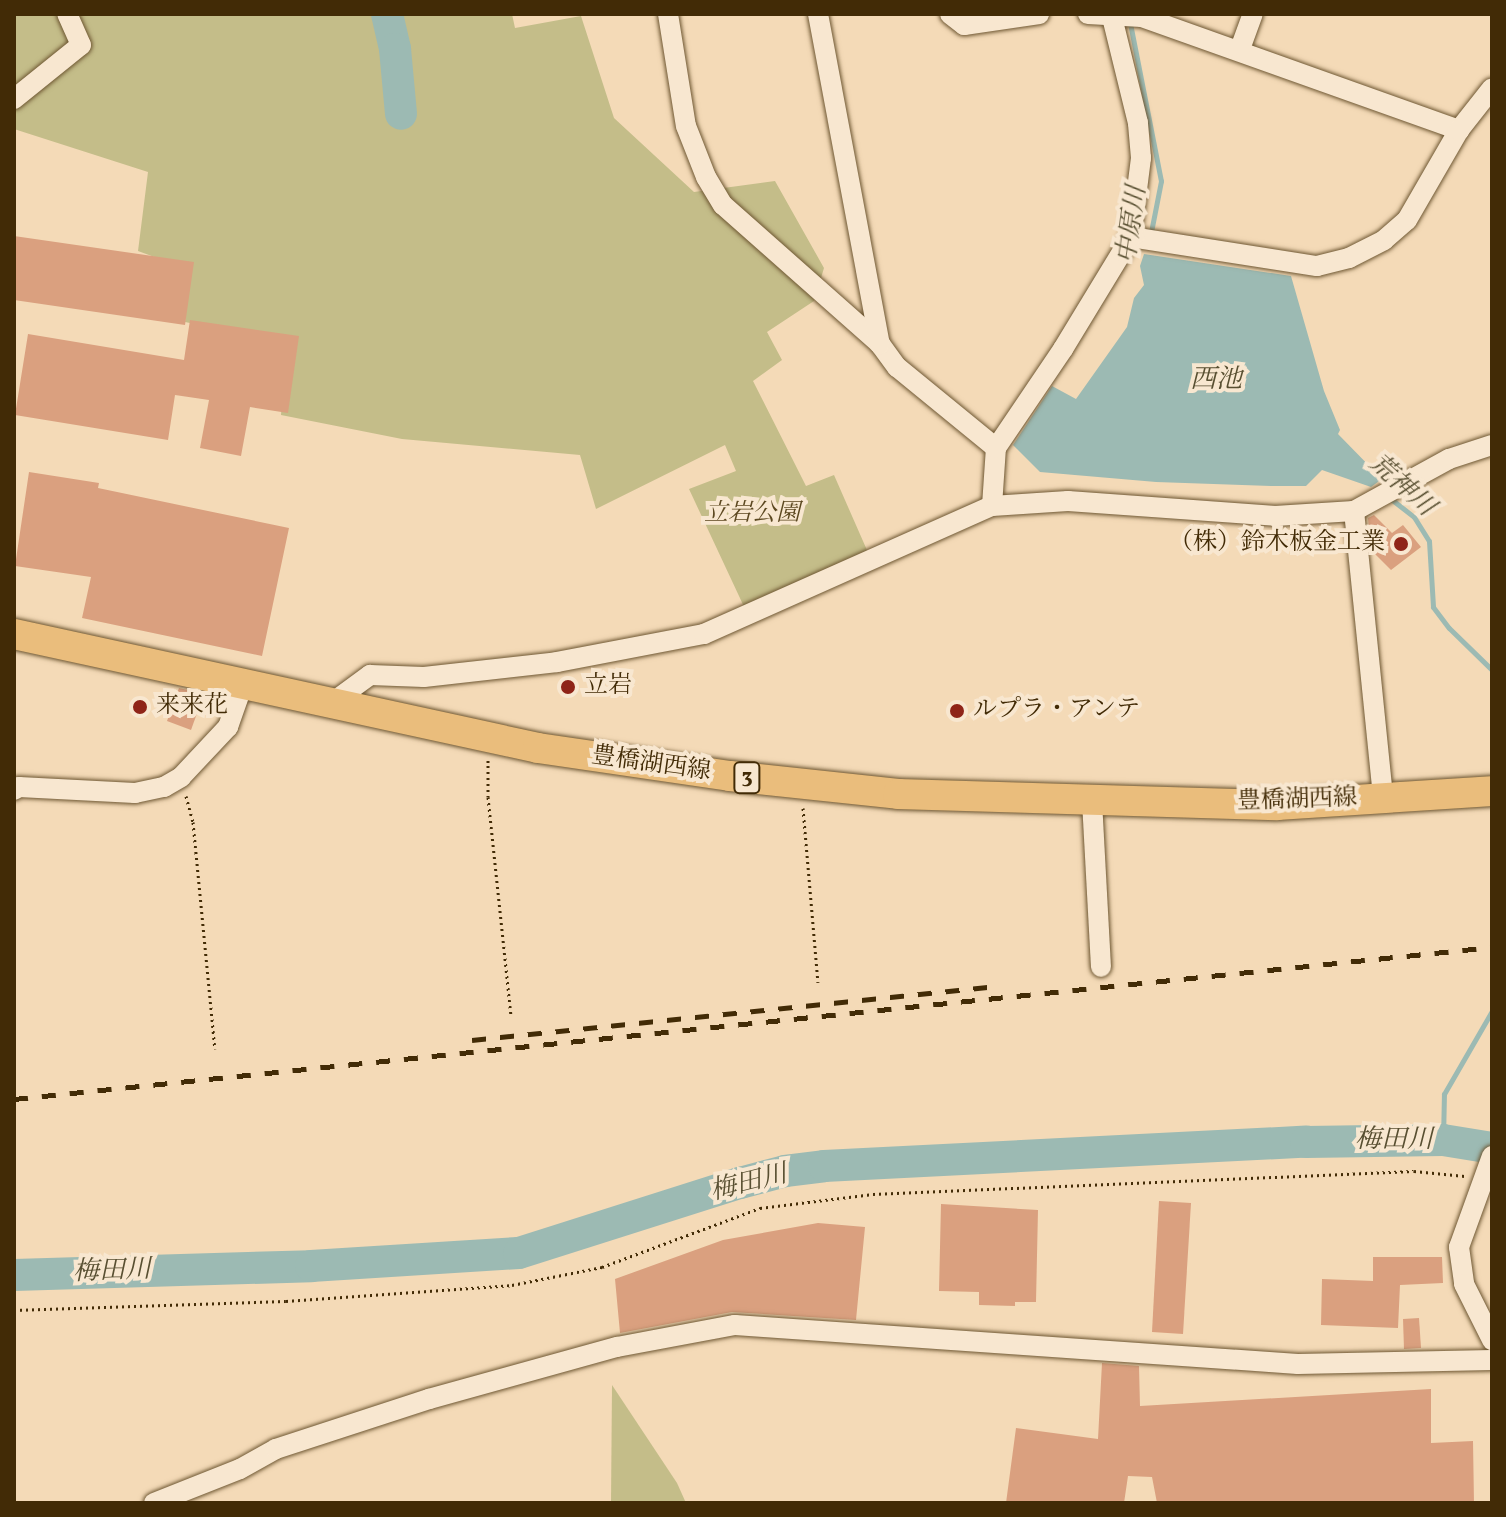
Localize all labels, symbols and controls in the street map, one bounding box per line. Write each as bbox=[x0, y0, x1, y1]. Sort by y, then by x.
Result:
water label: 中原川 bbox=[1112, 184, 1154, 266]
water label: 西池 bbox=[1190, 365, 1242, 397]
water label: 荒神川 bbox=[1362, 448, 1440, 524]
park label: 立岩公園 bbox=[704, 501, 800, 529]
place label: （株）鈴木板金工業 bbox=[1169, 530, 1385, 558]
marker: （株）鈴木板金工業 bbox=[1392, 535, 1410, 553]
place label: 立岩 bbox=[584, 673, 632, 701]
marker: 立岩 bbox=[559, 678, 577, 696]
place label: 来来花 bbox=[156, 693, 228, 721]
place label: ルプラ・アンテ bbox=[973, 697, 1141, 725]
marker: 来来花 bbox=[131, 698, 149, 716]
marker: ルプラ・アンテ bbox=[948, 702, 966, 720]
street label: 豊橋湖西線 bbox=[590, 742, 712, 788]
road number: 3 bbox=[733, 760, 761, 796]
street label: 豊橋湖西線 bbox=[1237, 785, 1357, 817]
water label: 梅田川 bbox=[1355, 1125, 1433, 1157]
water label: 梅田川 bbox=[707, 1159, 791, 1209]
water label: 梅田川 bbox=[72, 1255, 152, 1289]

